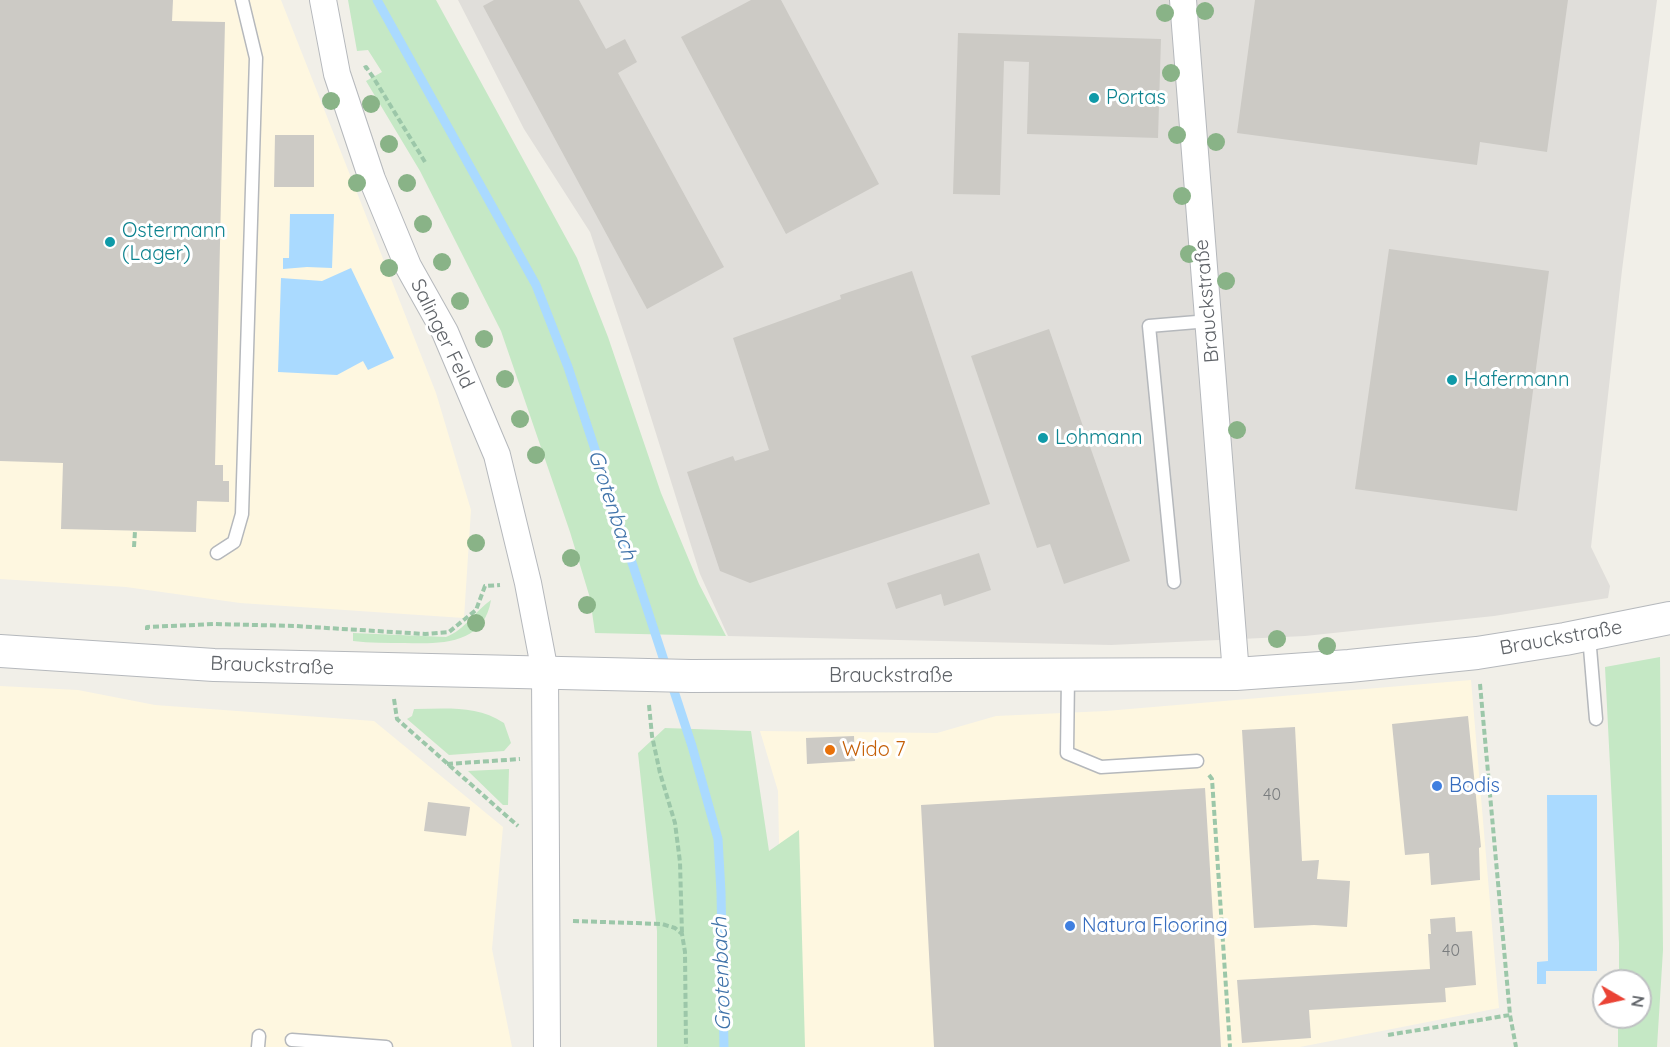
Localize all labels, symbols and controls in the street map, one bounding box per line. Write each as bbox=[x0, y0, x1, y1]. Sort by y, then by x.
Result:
place label: Portas bbox=[1106, 86, 1166, 110]
marker: Portas bbox=[1087, 91, 1101, 105]
place label: Ostermann (Lager) bbox=[122, 219, 226, 266]
marker: Ostermann (Lager) bbox=[103, 235, 117, 249]
street label: Brauckstraße bbox=[1190, 238, 1224, 364]
street label: Salinger Feld bbox=[405, 275, 479, 393]
place label: Hafermann bbox=[1464, 368, 1569, 392]
marker: Hafermann bbox=[1445, 373, 1459, 387]
place label: Lohmann bbox=[1055, 426, 1143, 450]
marker: Lohmann bbox=[1036, 431, 1050, 445]
water label: Grotenbach bbox=[582, 447, 642, 563]
street label: Brauckstraße bbox=[1498, 615, 1624, 661]
street label: Brauckstraße bbox=[210, 652, 334, 680]
street label: Brauckstraße bbox=[829, 664, 953, 688]
place label: Wido 7 bbox=[842, 738, 906, 762]
marker: Wido 7 bbox=[823, 743, 837, 757]
place label: Bodis bbox=[1449, 774, 1500, 798]
marker: Bodis bbox=[1430, 779, 1444, 793]
house number: 40 bbox=[1263, 785, 1281, 805]
place label: Natura Flooring bbox=[1082, 914, 1228, 938]
water label: Grotenbach bbox=[707, 917, 737, 1031]
marker: Natura Flooring bbox=[1063, 919, 1077, 933]
house number: 40 bbox=[1442, 941, 1460, 961]
north arrow bbox=[1592, 969, 1652, 1029]
text: N bbox=[1627, 994, 1649, 1009]

